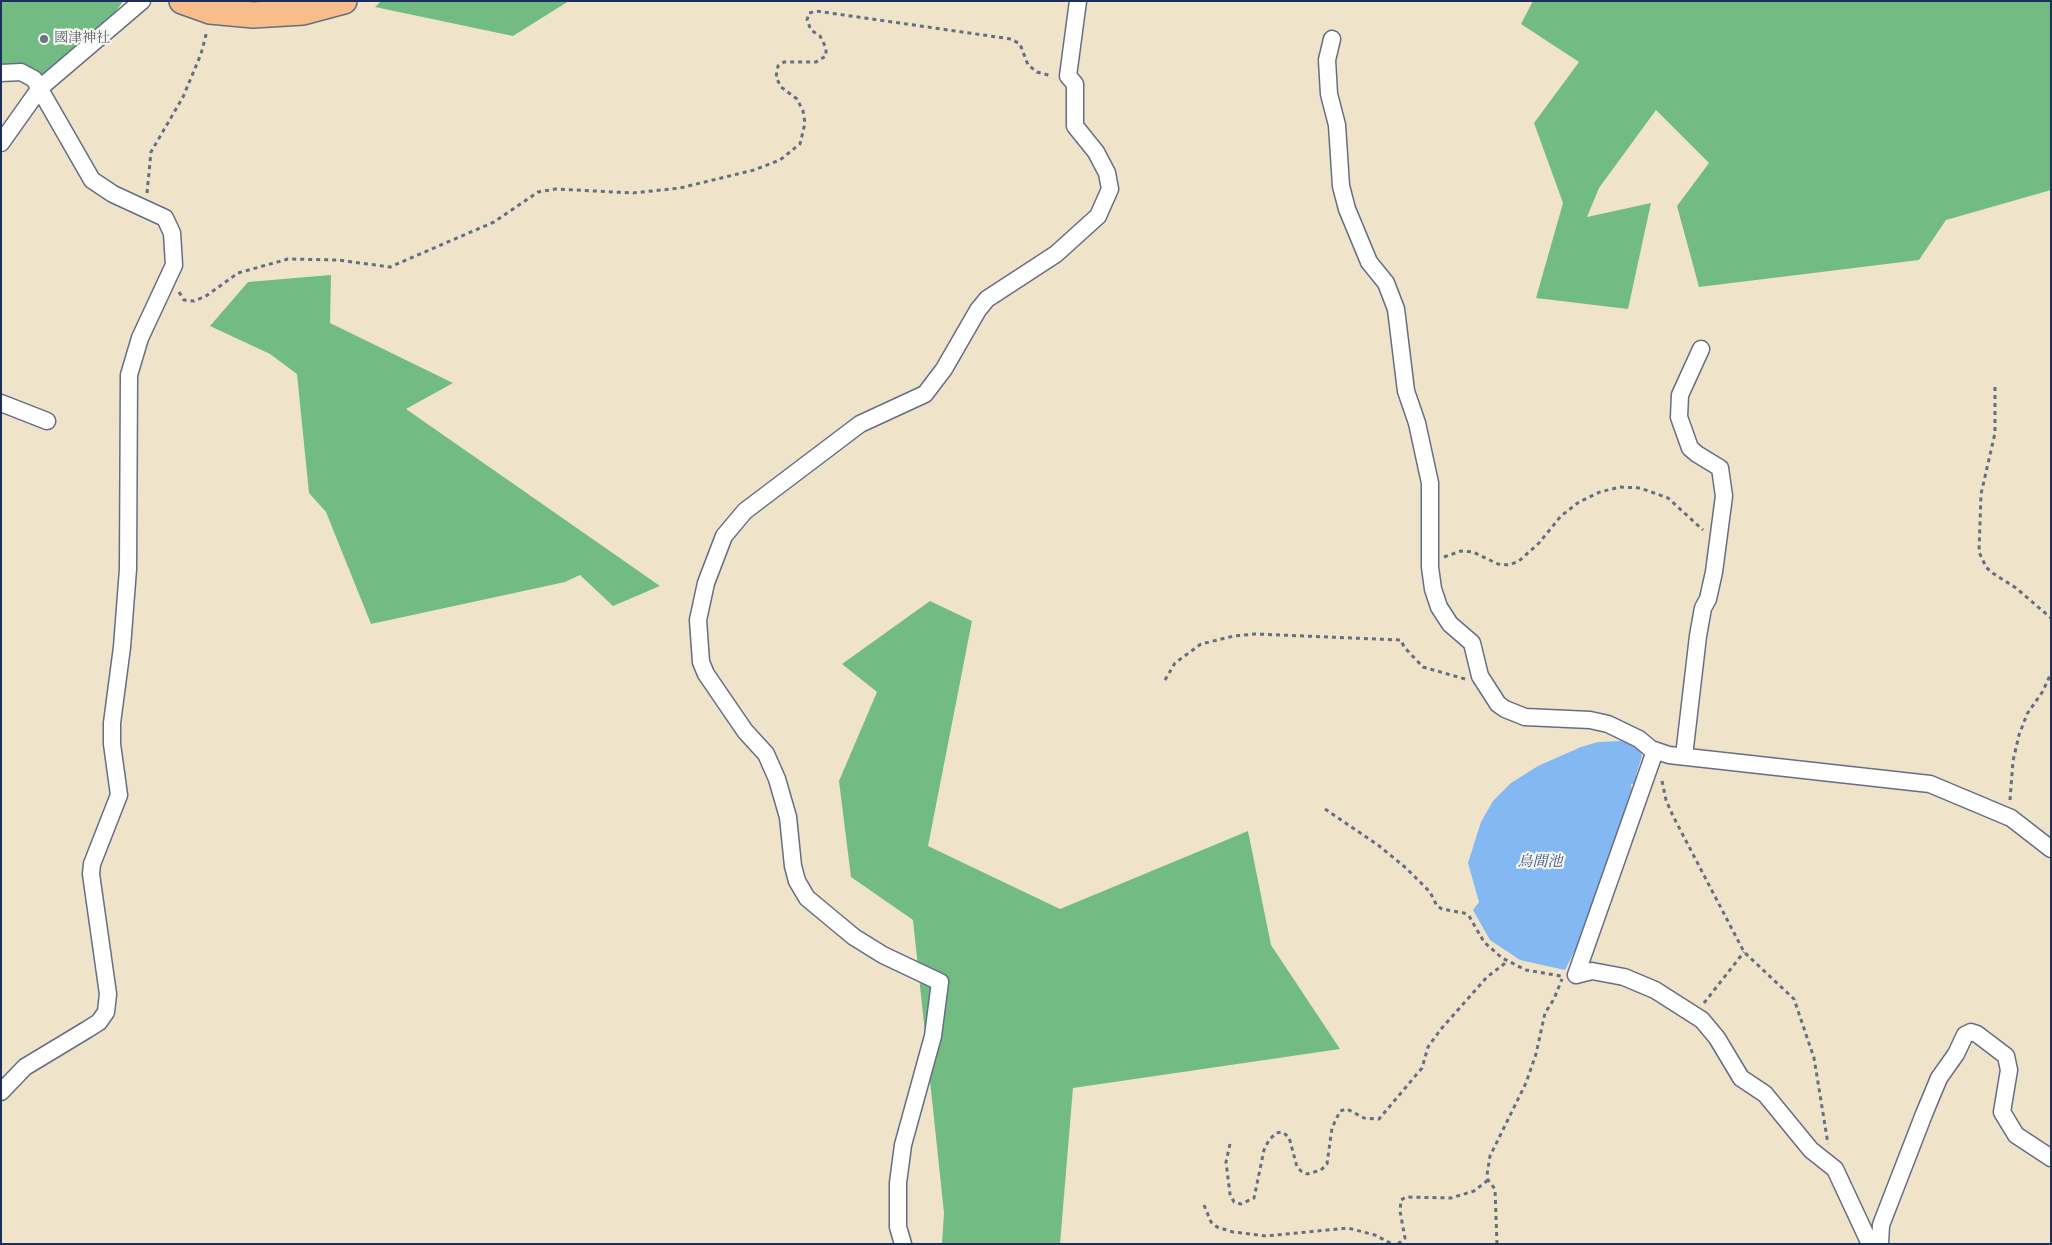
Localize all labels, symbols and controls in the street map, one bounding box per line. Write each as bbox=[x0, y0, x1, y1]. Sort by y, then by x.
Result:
place label: 國津神社 bbox=[54, 31, 110, 47]
marker: 國津神社 bbox=[38, 33, 50, 45]
water label: 鳥間池 bbox=[1518, 853, 1562, 871]

